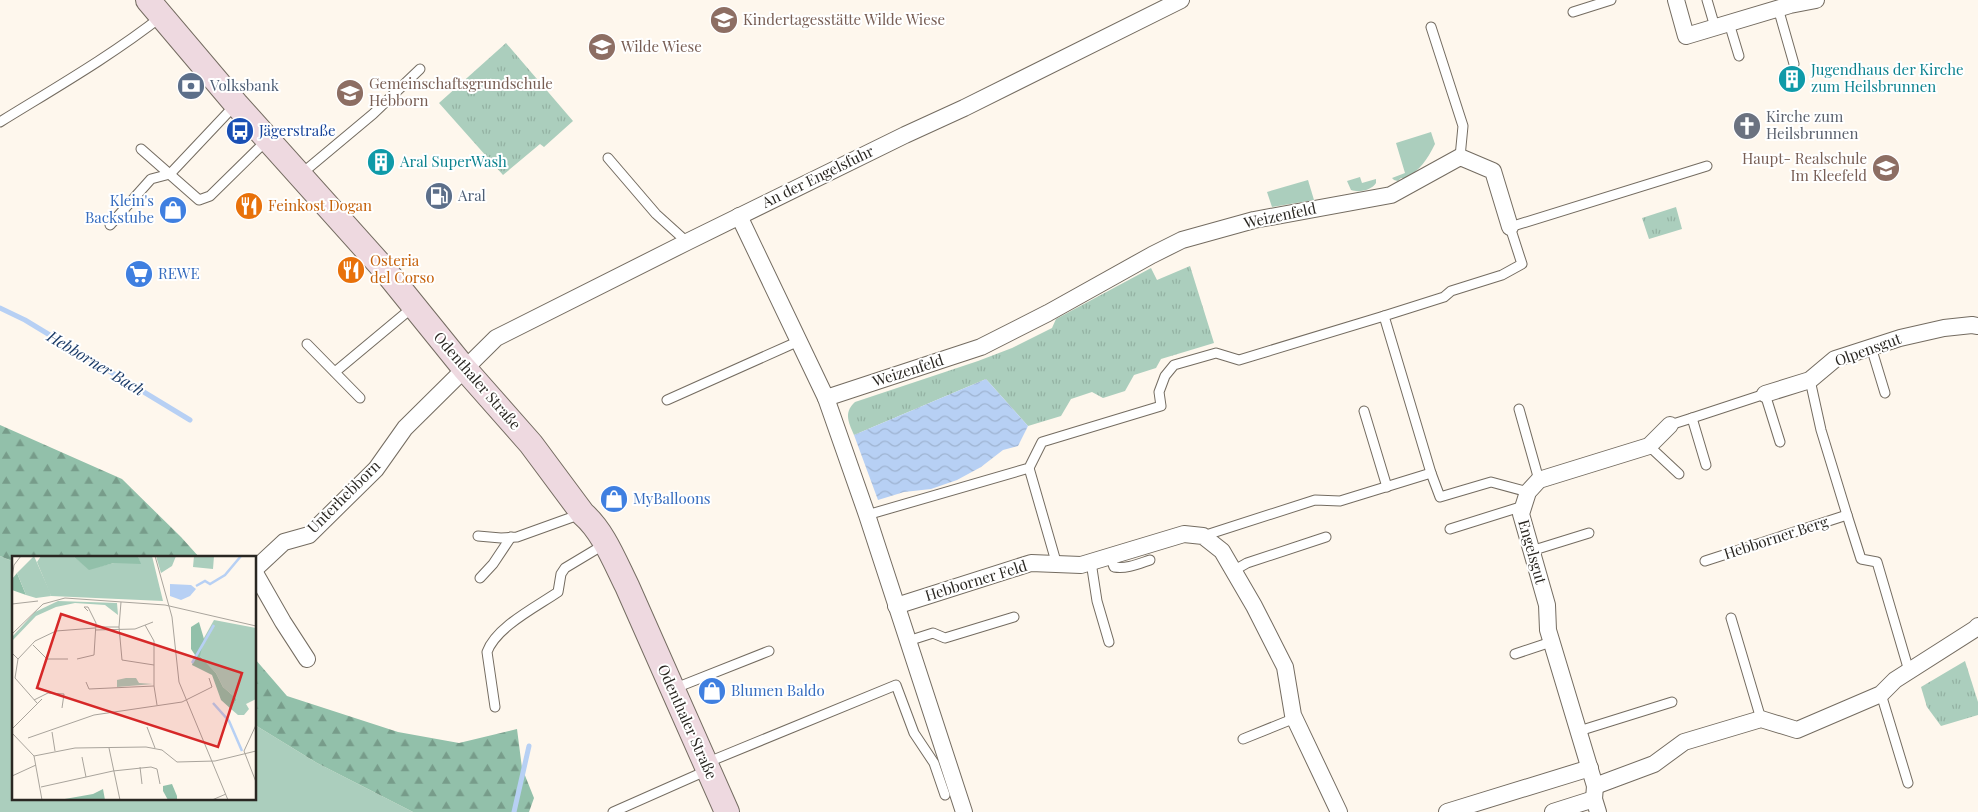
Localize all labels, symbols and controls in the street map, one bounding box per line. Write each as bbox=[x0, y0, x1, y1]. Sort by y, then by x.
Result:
school or university icon: Kindertagesstätte Wilde Wiese bbox=[709, 5, 739, 35]
place label: Kindertagesstätte Wilde Wiese bbox=[743, 9, 945, 29]
school or university icon: Wilde Wiese bbox=[587, 32, 617, 62]
place label: Wilde Wiese bbox=[620, 36, 702, 56]
place label: Jugendhaus der Kirche zum Heilsbrunnen bbox=[1810, 59, 1964, 96]
building icon: Jugendhaus der Kirche zum Heilsbrunnen bbox=[1777, 64, 1807, 94]
bank icon: Volksbank bbox=[176, 71, 206, 101]
place label: Gemeinschaftsgrundschule Hebborn bbox=[369, 73, 553, 110]
place label: Volksbank bbox=[209, 75, 280, 95]
school or university icon: Gemeinschaftsgrundschule Hebborn bbox=[335, 78, 365, 108]
place label: Kirche zum Heilsbrunnen bbox=[1766, 106, 1858, 143]
church icon: Kirche zum Heilsbrunnen bbox=[1732, 111, 1762, 141]
bus stop icon: Jägerstraße bbox=[225, 116, 255, 146]
place label: Jägerstraße bbox=[258, 120, 336, 140]
street label: An der Engelsfuhr bbox=[757, 140, 877, 212]
building icon: Aral SuperWash bbox=[366, 147, 396, 177]
place label: Haupt- Realschule Im Kleefeld bbox=[1742, 148, 1867, 185]
place label: Aral SuperWash bbox=[399, 151, 507, 171]
school or university icon: Haupt- Realschule Im Kleefeld bbox=[1871, 153, 1901, 183]
fuel station icon: Aral bbox=[424, 181, 454, 211]
place label: Aral bbox=[457, 185, 486, 205]
place label: Klein's Backstube bbox=[85, 190, 154, 227]
restaurant icon: Feinkost Dogan bbox=[234, 191, 264, 221]
shop icon: Klein's Backstube bbox=[158, 195, 188, 225]
place label: Feinkost Dogan bbox=[268, 195, 372, 215]
street label: Weizenfeld bbox=[1241, 198, 1318, 233]
place label: Osteria del Corso bbox=[370, 250, 434, 287]
restaurant icon: Osteria del Corso bbox=[336, 255, 366, 285]
supermarket icon: REWE bbox=[124, 259, 154, 289]
place label: REWE bbox=[158, 263, 200, 283]
water label: Hebborner Bach bbox=[43, 325, 149, 400]
street label: Odenthaler Straße bbox=[430, 327, 526, 434]
street label: Olpensgut bbox=[1832, 328, 1904, 370]
street label: Weizenfeld bbox=[869, 349, 946, 391]
street label: Unterhebborn bbox=[302, 455, 384, 537]
shop icon: MyBalloons bbox=[599, 484, 629, 514]
place label: MyBalloons bbox=[633, 488, 711, 508]
street label: Hebborner Berg bbox=[1721, 511, 1831, 563]
street label: Engelsgut bbox=[1514, 517, 1552, 587]
street label: Hebborner Feld bbox=[922, 555, 1029, 605]
inset map bbox=[12, 556, 256, 800]
street label: Odenthaler Straße bbox=[654, 661, 722, 782]
shop icon: Blumen Baldo bbox=[697, 676, 727, 706]
place label: Blumen Baldo bbox=[731, 680, 825, 700]

